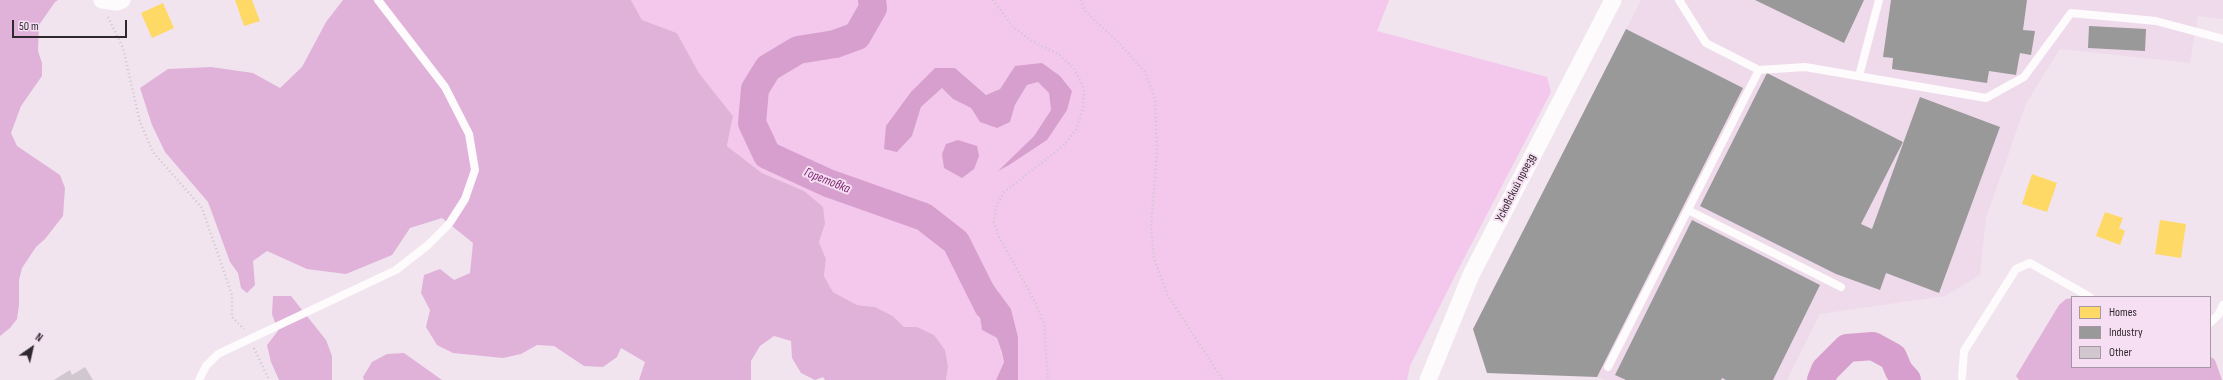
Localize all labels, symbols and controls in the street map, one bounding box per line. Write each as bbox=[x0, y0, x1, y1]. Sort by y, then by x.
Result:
scale bar bbox=[14, 12, 129, 38]
text: 50 m bbox=[19, 19, 39, 34]
street label: Усковский проезд bbox=[1493, 152, 1539, 224]
water label: Горетовка bbox=[802, 165, 852, 197]
legend bbox=[2071, 296, 2211, 368]
text: Homes bbox=[2109, 305, 2137, 320]
text: Industry bbox=[2109, 325, 2143, 340]
north arrow bbox=[12, 328, 52, 368]
text: N bbox=[33, 331, 45, 345]
text: Other bbox=[2109, 345, 2132, 360]

